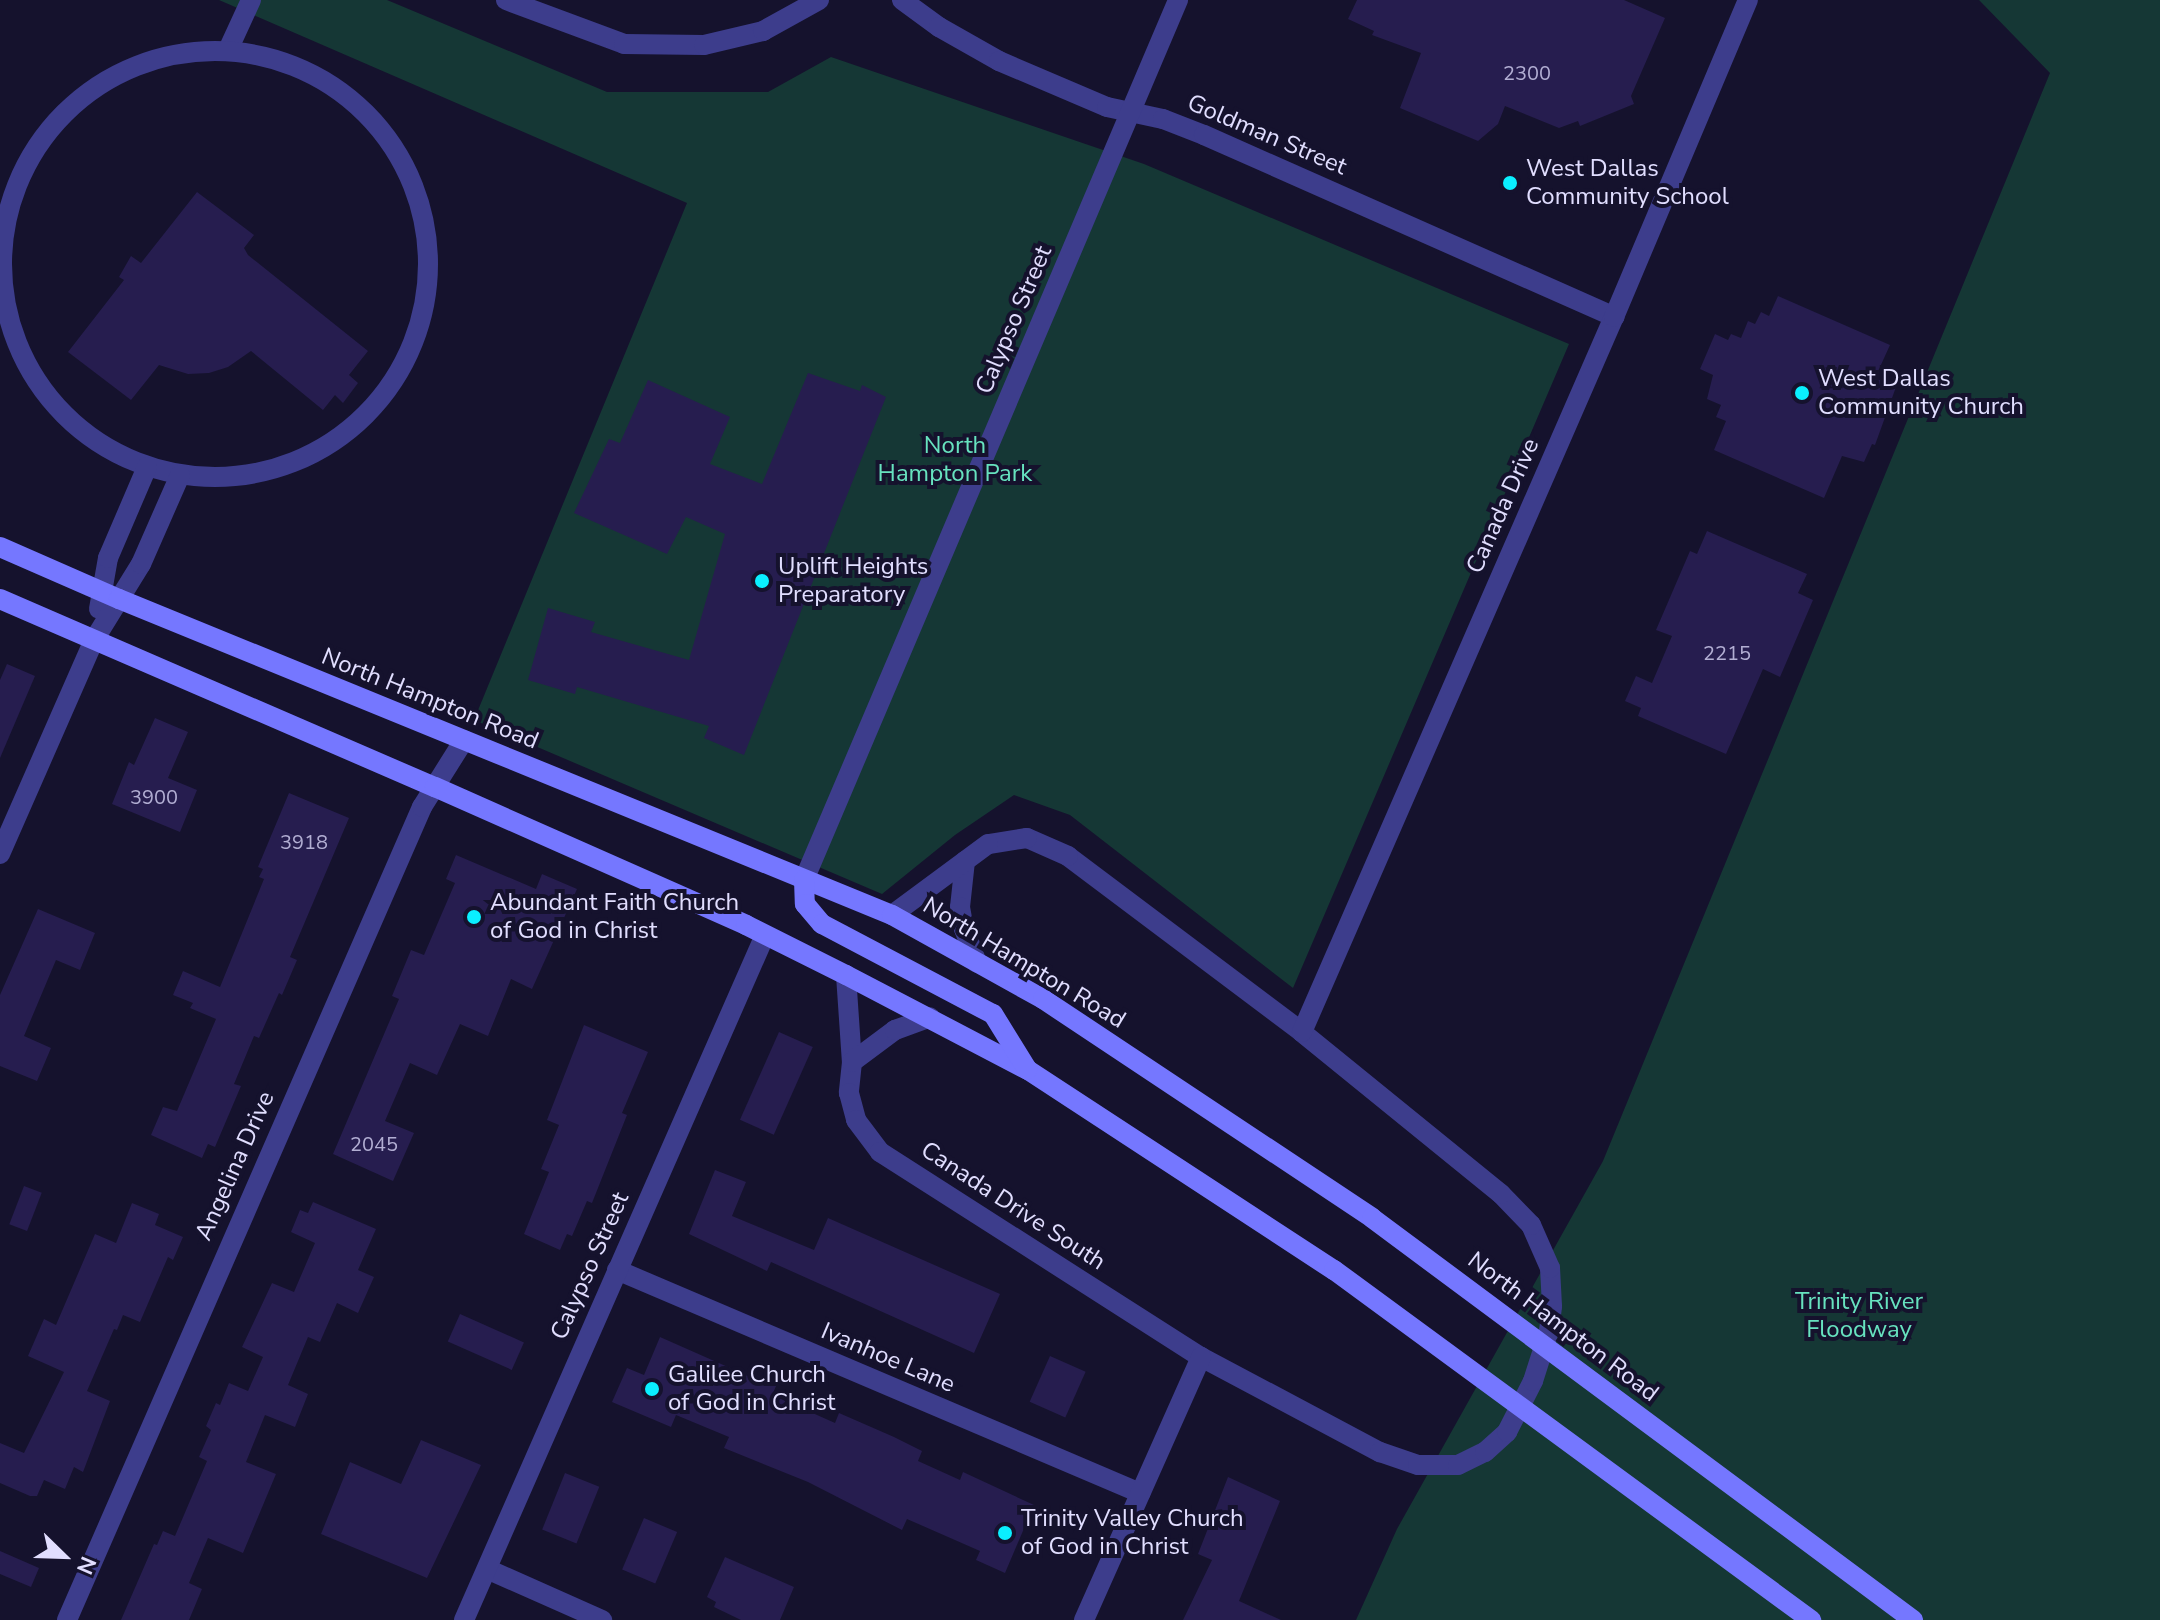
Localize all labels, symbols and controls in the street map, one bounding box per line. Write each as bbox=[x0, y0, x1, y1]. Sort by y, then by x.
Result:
house number: 2300 bbox=[1503, 61, 1551, 85]
street label: Goldman Street bbox=[1183, 88, 1351, 182]
place label: West Dallas Community School bbox=[1526, 155, 1729, 211]
marker: West Dallas Community School bbox=[1501, 174, 1519, 192]
street label: Calypso Street bbox=[970, 242, 1058, 398]
place label: West Dallas Community Church bbox=[1818, 365, 2024, 421]
marker: West Dallas Community Church bbox=[1793, 384, 1811, 402]
park label: North Hampton Park bbox=[878, 432, 1032, 488]
street label: Canada Drive bbox=[1460, 434, 1546, 578]
place label: Uplift Heights Preparatory bbox=[778, 553, 928, 609]
marker: Uplift Heights Preparatory bbox=[753, 572, 771, 590]
house number: 2215 bbox=[1703, 641, 1751, 665]
street label: North Hampton Road bbox=[317, 642, 543, 756]
house number: 3900 bbox=[130, 785, 178, 809]
house number: 3918 bbox=[280, 830, 328, 854]
place label: Abundant Faith Church of God in Christ bbox=[490, 889, 739, 945]
street label: North Hampton Road bbox=[917, 891, 1131, 1035]
marker: Abundant Faith Church of God in Christ bbox=[465, 908, 483, 926]
street label: Angelina Drive bbox=[189, 1087, 281, 1245]
house number: 2045 bbox=[350, 1132, 398, 1156]
street label: Canada Drive South bbox=[915, 1136, 1111, 1276]
street label: Calypso Street bbox=[545, 1188, 635, 1344]
street label: North Hampton Road bbox=[1462, 1246, 1664, 1408]
park label: Trinity River Floodway bbox=[1795, 1288, 1923, 1344]
street label: Ivanhoe Lane bbox=[817, 1317, 959, 1399]
place label: Galilee Church of God in Christ bbox=[668, 1361, 835, 1417]
marker: Galilee Church of God in Christ bbox=[643, 1380, 661, 1398]
place label: Trinity Valley Church of God in Christ bbox=[1021, 1505, 1244, 1561]
north arrow bbox=[24, 1516, 104, 1596]
marker: Trinity Valley Church of God in Christ bbox=[996, 1524, 1014, 1542]
text: N bbox=[69, 1552, 103, 1579]

